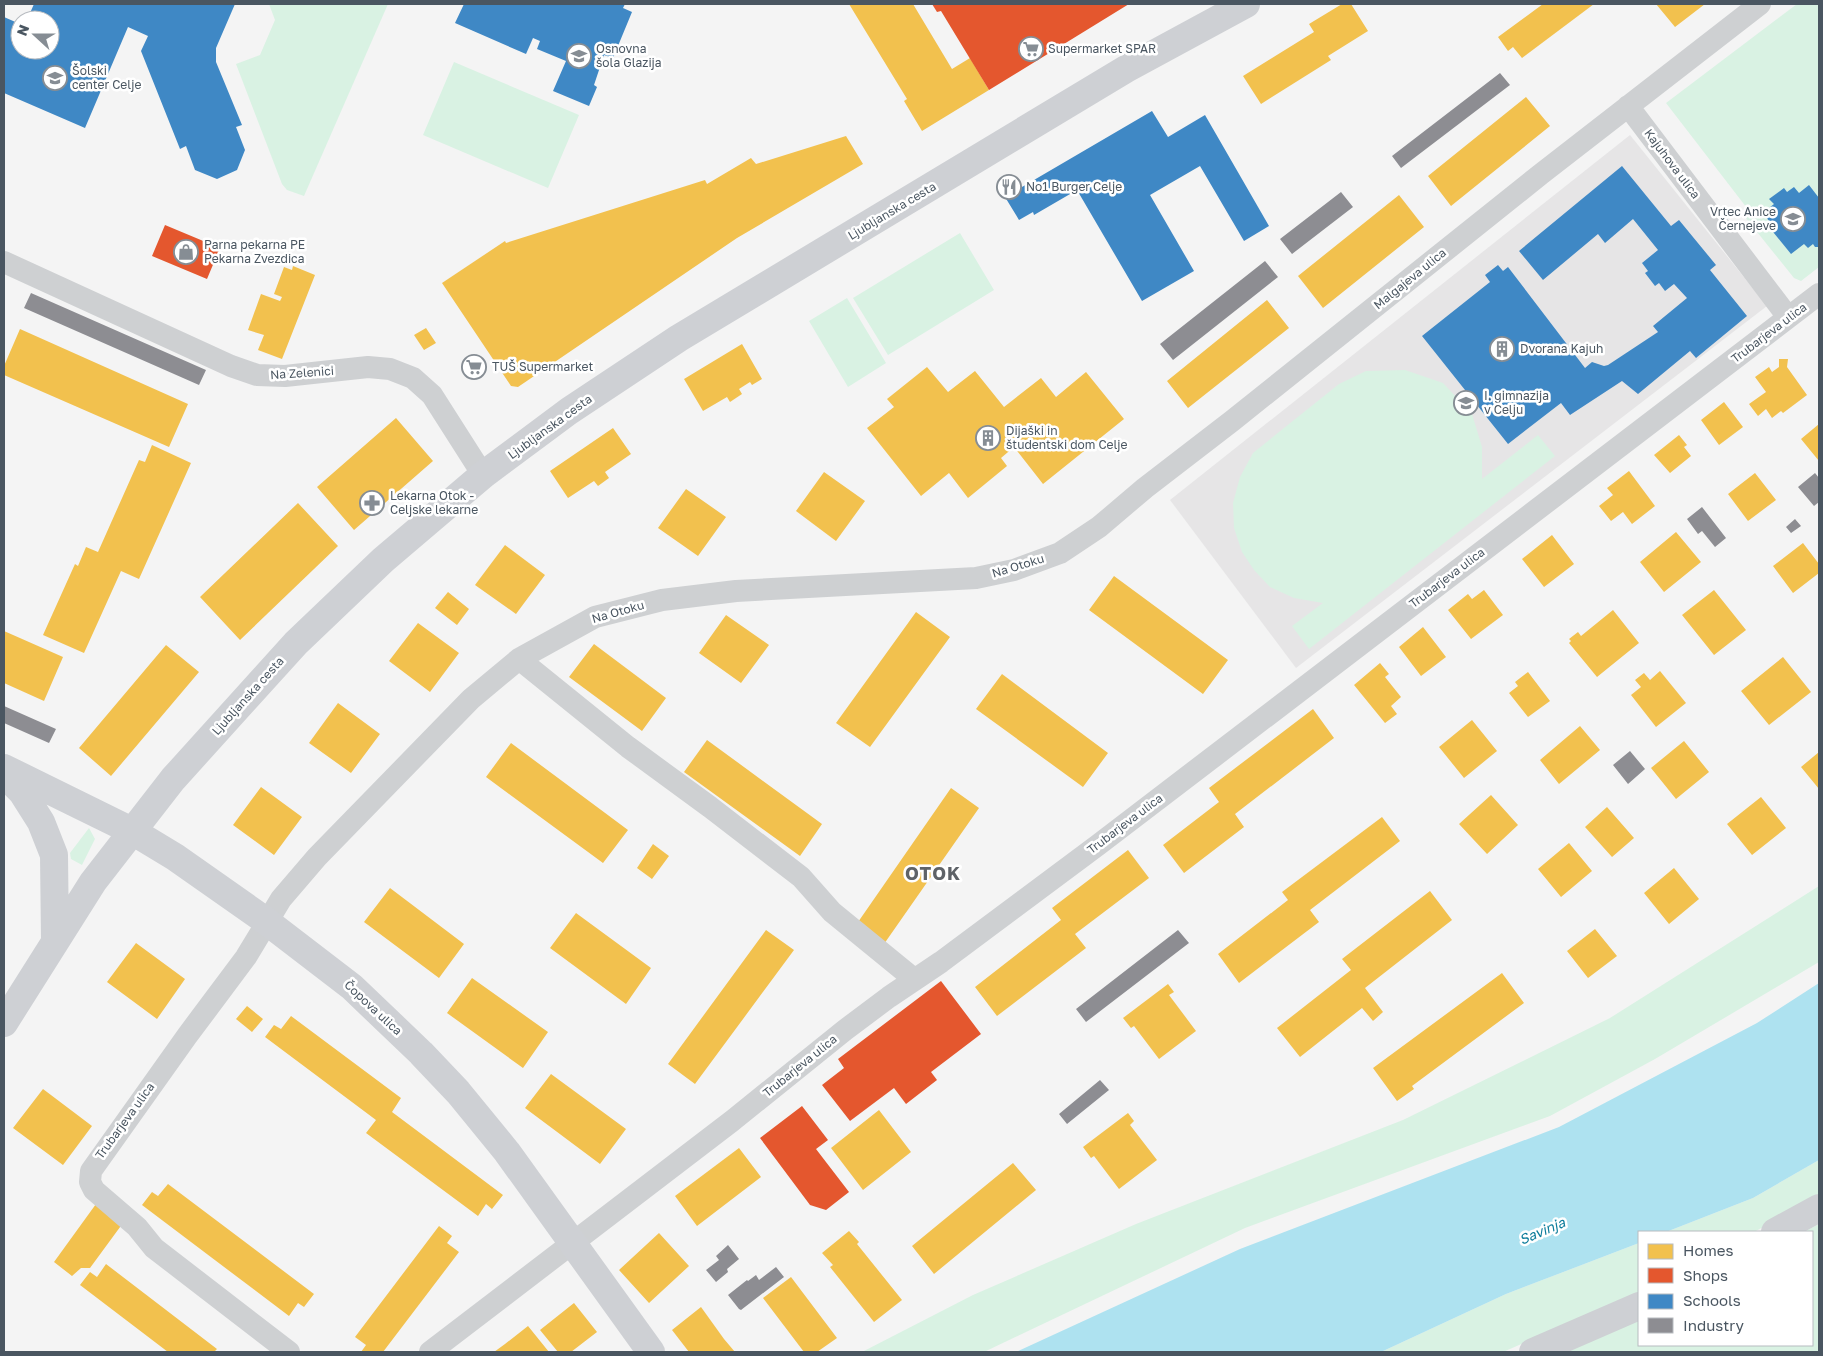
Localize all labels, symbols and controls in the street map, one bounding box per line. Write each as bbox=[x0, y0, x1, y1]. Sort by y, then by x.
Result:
north arrow bbox=[10, 10, 60, 60]
text: N bbox=[13, 22, 32, 38]
supermarket icon: Supermarket SPAR bbox=[1018, 36, 1044, 62]
place label: Osnovna šola Glazija bbox=[596, 41, 662, 70]
place label: Supermarket SPAR bbox=[1048, 41, 1156, 56]
school or university icon: Osnovna šola Glazija bbox=[566, 43, 592, 69]
place label: Šolski center Celje bbox=[72, 63, 141, 92]
school or university icon: Šolski center Celje bbox=[42, 65, 68, 91]
street label: Kajuhova ulica bbox=[1641, 126, 1704, 202]
restaurant icon: No1 Burger Celje bbox=[996, 174, 1022, 200]
street label: Ljubljanska cesta bbox=[845, 178, 939, 243]
place label: No1 Burger Celje bbox=[1026, 179, 1122, 194]
place label: Vrtec Anice Černejeve bbox=[1710, 204, 1776, 233]
school or university icon: Vrtec Anice Černejeve bbox=[1780, 206, 1806, 232]
place label: Parna pekarna PE Pekarna Zvezdica bbox=[204, 237, 305, 266]
shop icon: Parna pekarna PE Pekarna Zvezdica bbox=[173, 239, 199, 265]
street label: Malgajeva ulica bbox=[1370, 245, 1449, 312]
street label: Trubarjeva ulica bbox=[1728, 299, 1809, 366]
building icon: Dvorana Kajuh bbox=[1489, 336, 1515, 362]
place label: Dvorana Kajuh bbox=[1520, 341, 1603, 356]
supermarket icon: TUŠ Supermarket bbox=[461, 354, 487, 380]
place label: TUŠ Supermarket bbox=[492, 359, 593, 374]
street label: Na Zelenici bbox=[270, 363, 334, 382]
place label: I. gimnazija v Celju bbox=[1484, 388, 1549, 417]
school or university icon: I. gimnazija v Celju bbox=[1453, 390, 1479, 416]
street label: Ljubljanska cesta bbox=[505, 391, 595, 462]
place label: Dijaški in študentski dom Celje bbox=[1006, 423, 1128, 452]
building icon: Dijaški in študentski dom Celje bbox=[975, 425, 1001, 451]
place label: Lekarna Otok - Celjske lekarne bbox=[390, 488, 478, 517]
pharmacy icon: Lekarna Otok - Celjske lekarne bbox=[359, 490, 385, 516]
street label: Trubarjeva ulica bbox=[1406, 544, 1487, 611]
street label: Na Otoku bbox=[990, 550, 1046, 581]
street label: Na Otoku bbox=[590, 597, 646, 626]
street label: Ljubljanska cesta bbox=[209, 653, 287, 738]
street label: Trubarjeva ulica bbox=[1084, 790, 1165, 857]
district label: OTOK bbox=[905, 862, 961, 884]
street label: Čopova ulica bbox=[341, 977, 405, 1038]
street label: Trubarjeva ulica bbox=[760, 1031, 840, 1100]
street label: Trubarjeva ulica bbox=[92, 1080, 157, 1162]
water label: Savinja bbox=[1516, 1213, 1568, 1248]
legend bbox=[1638, 1231, 1813, 1346]
text: Homes bbox=[1683, 1241, 1733, 1259]
text: Shops bbox=[1683, 1266, 1728, 1284]
text: Schools bbox=[1683, 1291, 1741, 1309]
text: Industry bbox=[1683, 1316, 1744, 1334]

